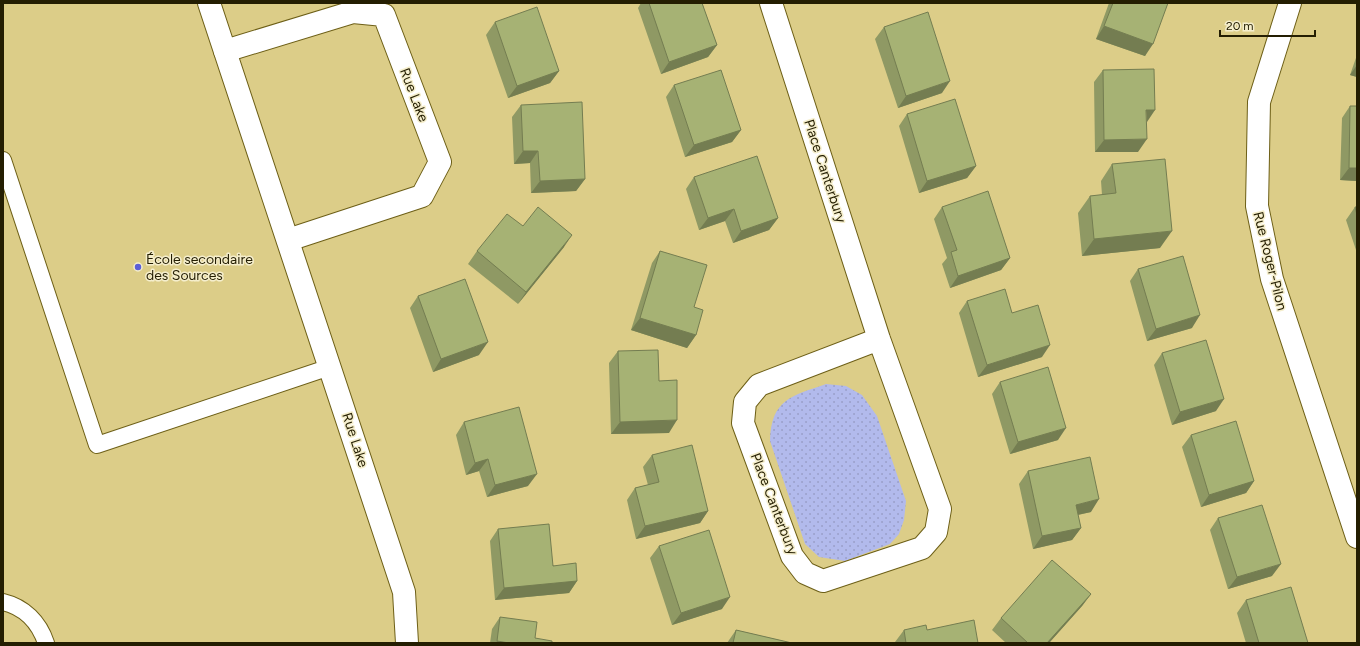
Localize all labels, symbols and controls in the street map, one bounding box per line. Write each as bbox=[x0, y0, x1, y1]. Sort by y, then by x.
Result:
scale bar bbox=[1220, 12, 1315, 38]
text: 20 m bbox=[1226, 19, 1254, 33]
street label: Rue Lake bbox=[396, 66, 432, 125]
street label: Place Canterbury bbox=[800, 117, 850, 225]
street label: Rue Roger-Pilon bbox=[1249, 210, 1291, 312]
place label: École secondaire des Sources bbox=[146, 251, 253, 284]
marker: École secondaire des Sources bbox=[133, 262, 143, 272]
street label: Rue Lake bbox=[338, 411, 372, 470]
street label: Place Canterbury bbox=[747, 451, 801, 558]

